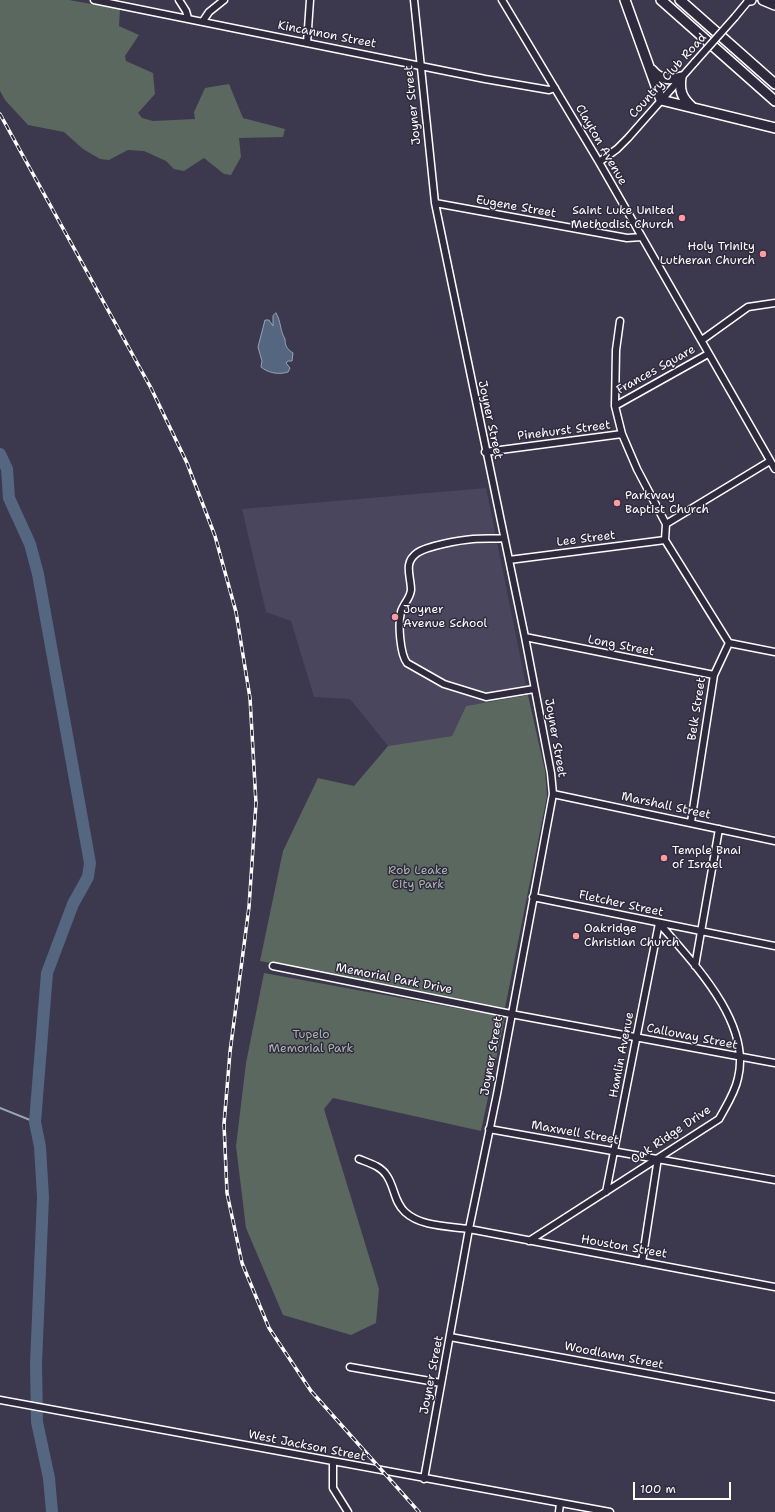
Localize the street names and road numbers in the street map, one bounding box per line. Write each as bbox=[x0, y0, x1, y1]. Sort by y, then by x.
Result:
street label: Kincannon Street bbox=[277, 18, 377, 52]
street label: Country Club Road bbox=[626, 31, 710, 121]
street label: Joyner Street bbox=[402, 64, 424, 146]
street label: Clayton Avenue bbox=[572, 102, 630, 188]
street label: Eugene Street bbox=[475, 193, 557, 221]
street label: Frances Square bbox=[614, 342, 698, 398]
street label: Joyner Street bbox=[475, 379, 505, 461]
street label: Pinehurst Street bbox=[517, 418, 611, 444]
street label: Lee Street bbox=[556, 528, 616, 550]
street label: Long Street bbox=[586, 632, 656, 660]
street label: Belk Street bbox=[685, 676, 709, 742]
street label: Joyner Street bbox=[541, 697, 569, 779]
street label: Marshall Street bbox=[620, 789, 712, 823]
street label: Fletcher Street bbox=[577, 888, 665, 920]
street label: Memorial Park Drive bbox=[335, 961, 453, 997]
street label: Hamlin Avenue bbox=[607, 1011, 637, 1099]
street label: Joyner Street bbox=[478, 1015, 506, 1097]
street label: Calloway Street bbox=[645, 1021, 739, 1053]
street label: Oak Ridge Drive bbox=[628, 1103, 714, 1167]
street label: Maxwell Street bbox=[530, 1118, 620, 1148]
street label: Houston Street bbox=[580, 1232, 668, 1262]
street label: Joyner Street bbox=[417, 1334, 447, 1416]
street label: Woodlawn Street bbox=[563, 1339, 665, 1373]
street label: West Jackson Street bbox=[247, 1428, 367, 1464]

